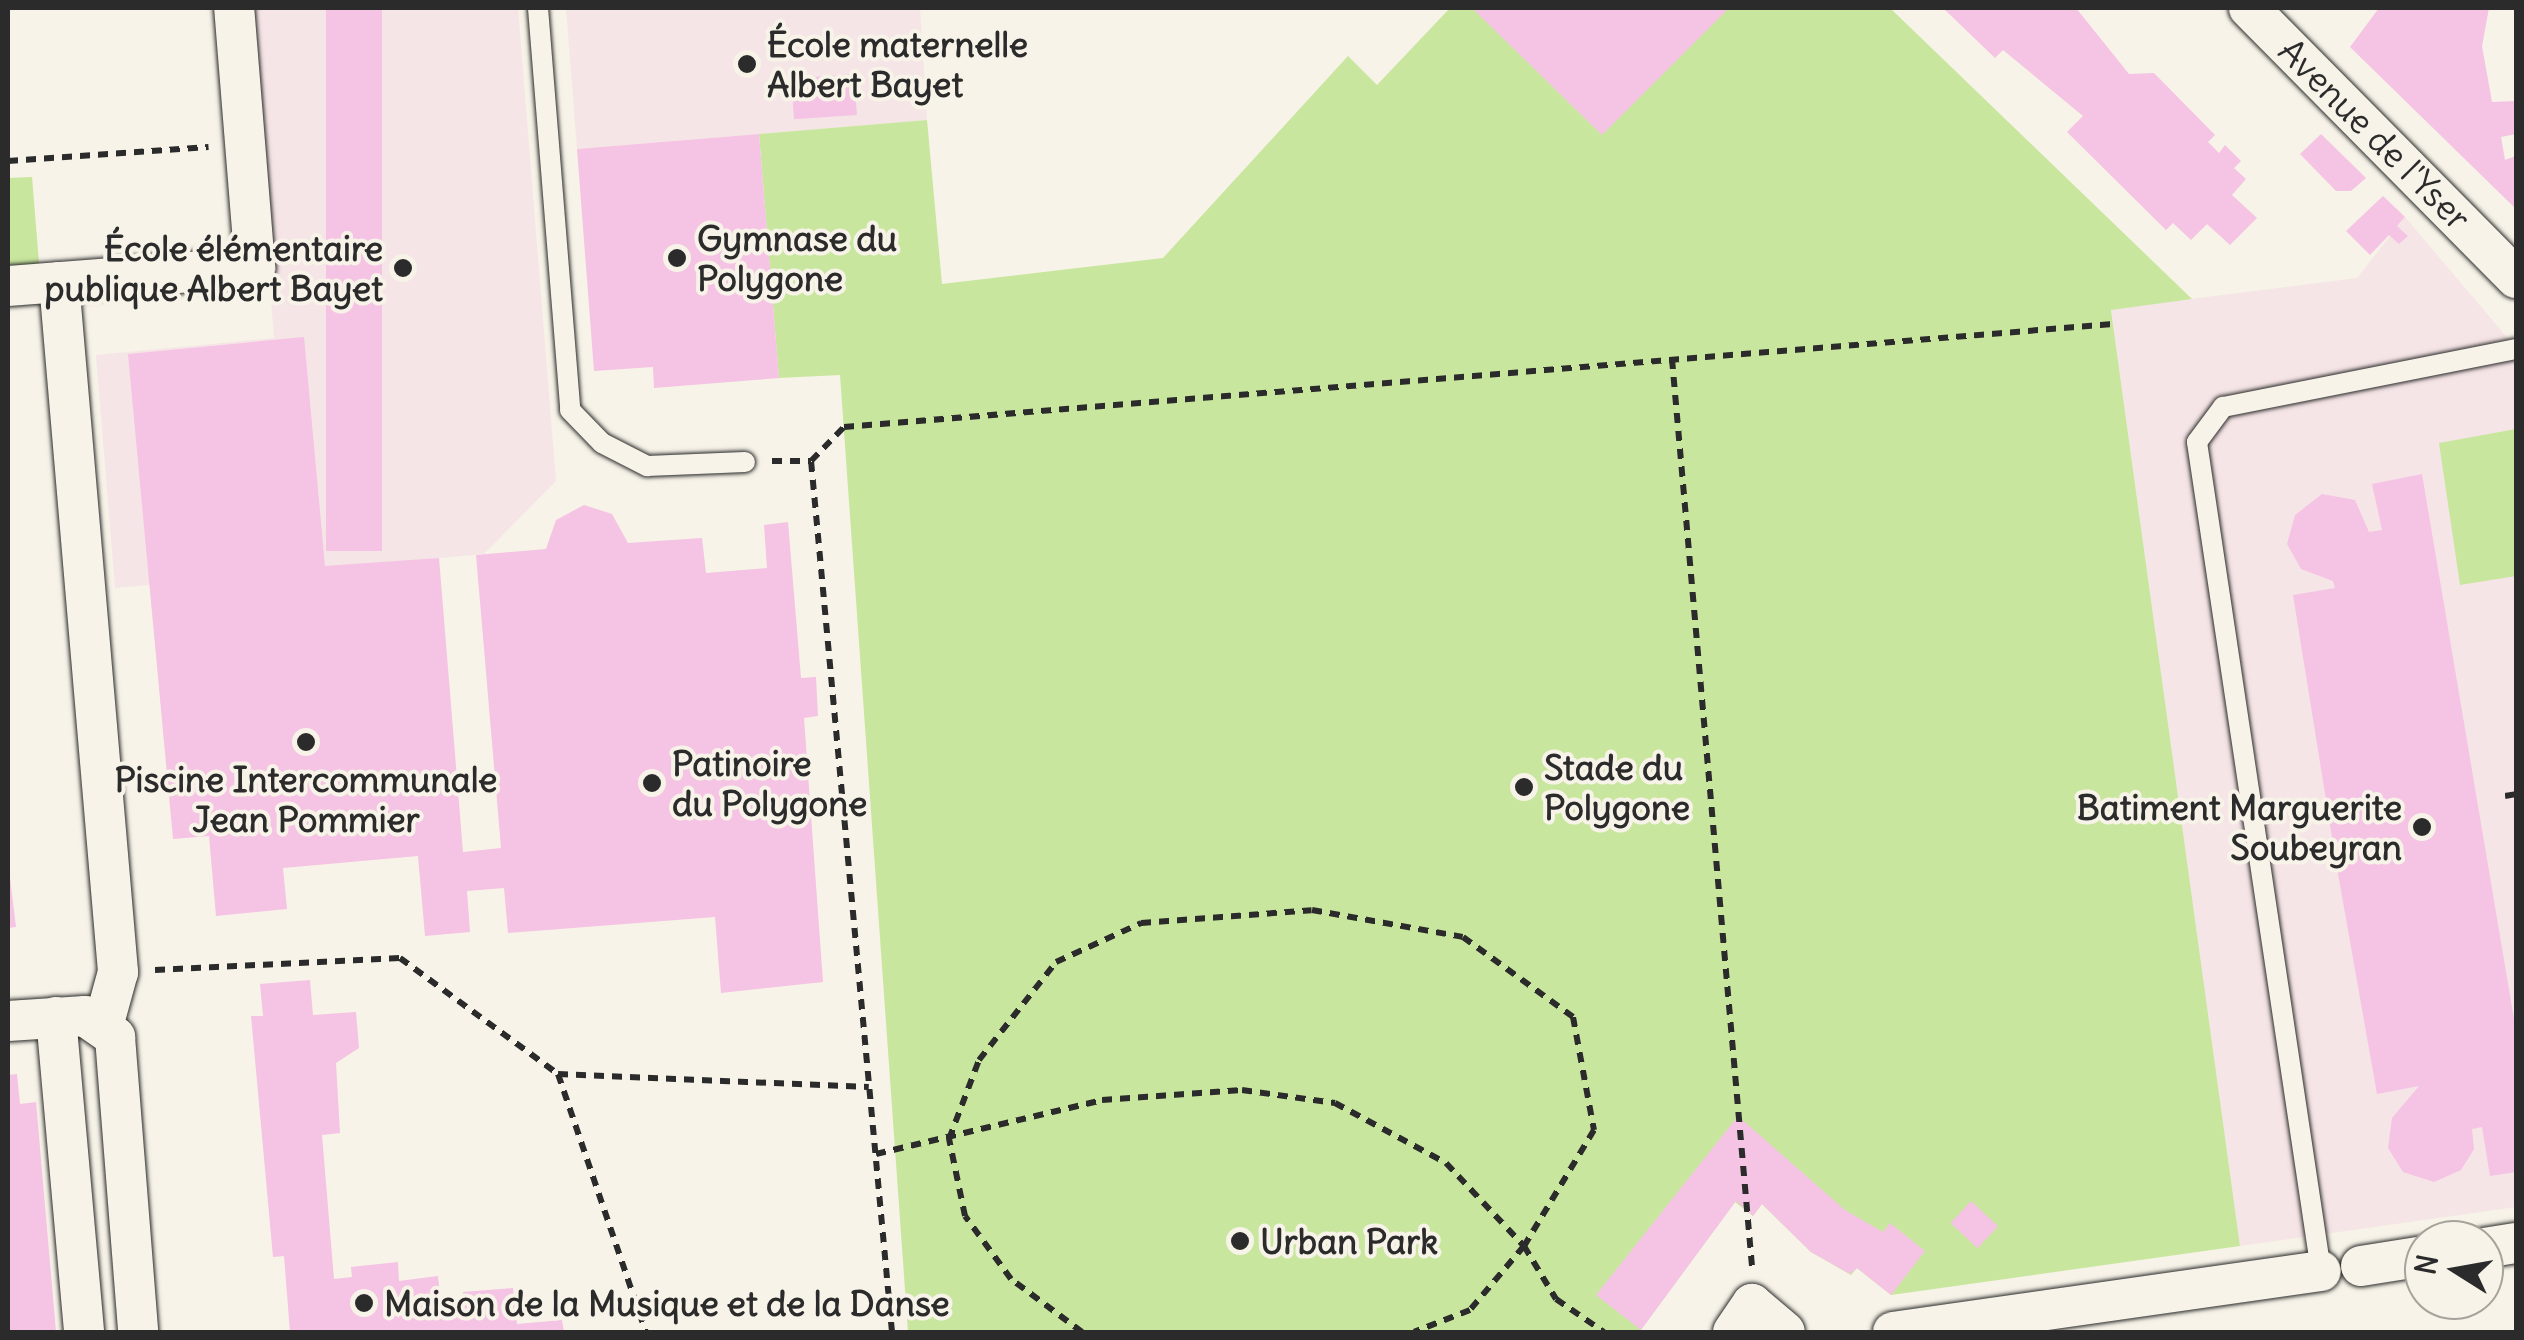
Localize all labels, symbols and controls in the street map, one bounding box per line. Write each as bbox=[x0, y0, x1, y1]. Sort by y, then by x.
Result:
place label: École maternelle Albert Bayet bbox=[767, 23, 1028, 105]
street label: Avenue de l'Yser bbox=[2270, 29, 2480, 239]
marker: École maternelle Albert Bayet bbox=[736, 53, 758, 75]
place label: Gymnase du Polygone bbox=[697, 217, 897, 299]
place label: École élémentaire publique Albert Bayet bbox=[45, 227, 383, 309]
marker: Gymnase du Polygone bbox=[666, 247, 688, 269]
marker: École élémentaire publique Albert Bayet bbox=[392, 257, 414, 279]
marker: Piscine Intercommunale Jean Pommier bbox=[295, 731, 317, 753]
place label: Patinoire du Polygone bbox=[672, 742, 867, 824]
place label: Stade du Polygone bbox=[1544, 746, 1690, 828]
place label: Piscine Intercommunale Jean Pommier bbox=[115, 758, 497, 840]
marker: Patinoire du Polygone bbox=[641, 772, 663, 794]
marker: Stade du Polygone bbox=[1513, 776, 1535, 798]
place label: Batiment Marguerite Soubeyran bbox=[2077, 786, 2402, 868]
marker: Batiment Marguerite Soubeyran bbox=[2411, 816, 2433, 838]
place label: Urban Park bbox=[1260, 1220, 1438, 1262]
north arrow bbox=[2404, 1220, 2504, 1320]
marker: Urban Park bbox=[1229, 1230, 1251, 1252]
text: N bbox=[2407, 1252, 2446, 1278]
place label: Maison de la Musique et de la Danse bbox=[384, 1282, 950, 1324]
marker: Maison de la Musique et de la Danse bbox=[353, 1292, 375, 1314]

